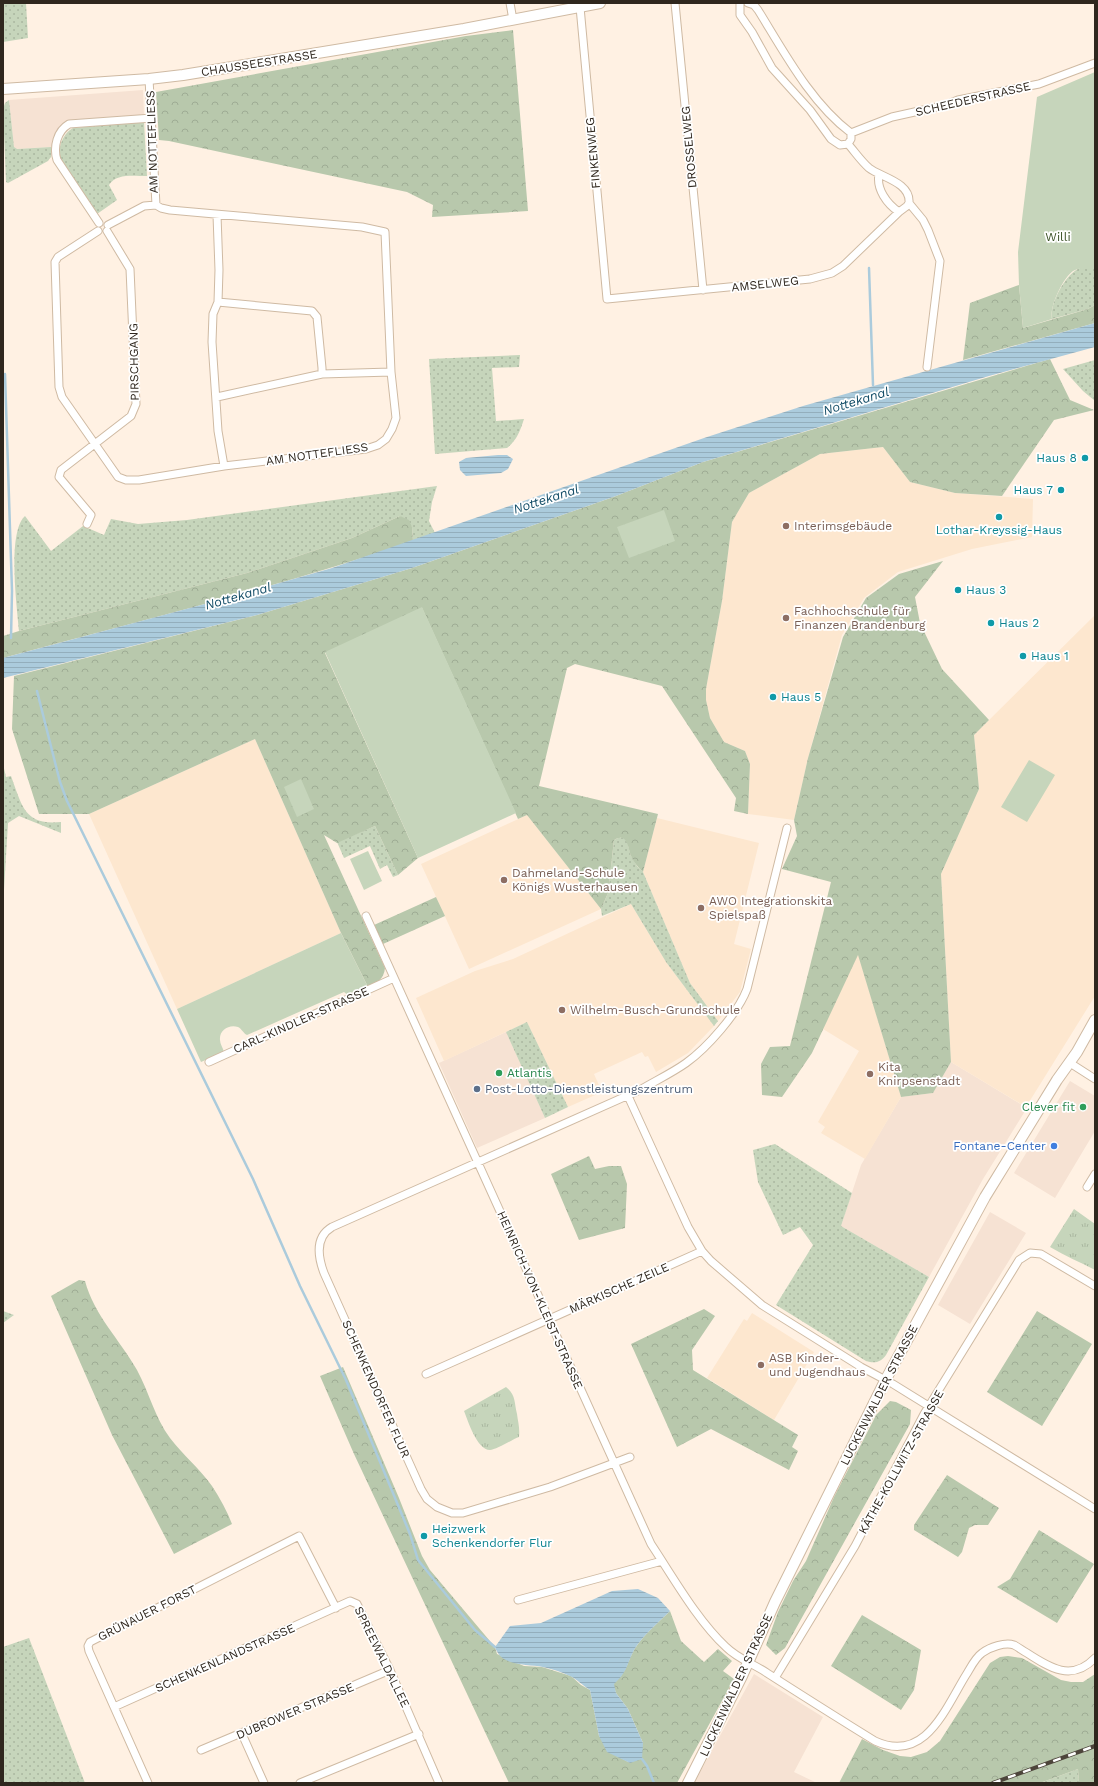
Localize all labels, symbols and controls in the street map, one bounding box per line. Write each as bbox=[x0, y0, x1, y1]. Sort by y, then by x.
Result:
street label: CHAUSSEESTRASSE bbox=[200, 47, 318, 79]
street label: SCHEEDERSTRASSE bbox=[914, 79, 1032, 119]
street label: AM NOTTEFLIESS bbox=[143, 90, 161, 194]
street label: DROSSELWEG bbox=[678, 105, 700, 189]
street label: FINKENWEG bbox=[583, 117, 603, 189]
park label: Willi bbox=[1045, 230, 1071, 244]
street label: AMSELWEG bbox=[731, 274, 799, 294]
street label: PIRSCHGANG bbox=[126, 323, 142, 401]
water label: Nottekanal bbox=[821, 384, 891, 418]
street label: AM NOTTEFLIESS bbox=[265, 440, 369, 468]
place label: Haus 8 bbox=[1036, 451, 1077, 465]
marker: Haus 8 bbox=[1080, 453, 1090, 463]
water label: Nottekanal bbox=[511, 481, 581, 517]
place label: Haus 7 bbox=[1013, 483, 1053, 497]
marker: Haus 7 bbox=[1056, 485, 1066, 495]
marker: Lothar-Kreyssig-Haus bbox=[994, 512, 1004, 522]
place label: Interimsgebäude bbox=[794, 519, 892, 533]
marker: Interimsgebäude bbox=[781, 521, 791, 531]
place label: Lothar-Kreyssig-Haus bbox=[936, 523, 1062, 537]
water label: Nottekanal bbox=[203, 579, 273, 613]
place label: Haus 3 bbox=[966, 583, 1006, 597]
marker: Haus 3 bbox=[953, 585, 963, 595]
place label: Fachhochschule für Finanzen Brandenburg bbox=[794, 604, 926, 632]
marker: Fachhochschule für Finanzen Brandenburg bbox=[781, 613, 791, 623]
place label: Haus 2 bbox=[999, 616, 1039, 630]
marker: Haus 2 bbox=[986, 618, 996, 628]
place label: Haus 1 bbox=[1031, 649, 1069, 663]
marker: Haus 1 bbox=[1018, 651, 1028, 661]
place label: Haus 5 bbox=[781, 690, 821, 704]
marker: Haus 5 bbox=[768, 692, 778, 702]
place label: Dahmeland-Schule Königs Wusterhausen bbox=[512, 866, 638, 894]
marker: Dahmeland-Schule Königs Wusterhausen bbox=[499, 875, 509, 885]
place label: AWO Integrationskita Spielspaß bbox=[709, 894, 833, 922]
marker: AWO Integrationskita Spielspaß bbox=[696, 903, 706, 913]
street label: CARL-KINDLER-STRASSE bbox=[231, 984, 371, 1056]
place label: Wilhelm-Busch-Grundschule bbox=[570, 1003, 740, 1017]
marker: Wilhelm-Busch-Grundschule bbox=[557, 1005, 567, 1015]
place label: Kita Knirpsenstadt bbox=[878, 1060, 960, 1088]
place label: Atlantis bbox=[507, 1066, 552, 1080]
marker: Atlantis bbox=[494, 1068, 504, 1078]
marker: Kita Knirpsenstadt bbox=[865, 1069, 875, 1079]
place label: Post-Lotto-Dienstleistungszentrum bbox=[485, 1082, 693, 1096]
marker: Post-Lotto-Dienstleistungszentrum bbox=[472, 1084, 482, 1094]
place label: Clever fit bbox=[1022, 1100, 1075, 1114]
marker: Clever fit bbox=[1078, 1102, 1088, 1112]
place label: Fontane-Center bbox=[953, 1139, 1046, 1153]
marker: Fontane-Center bbox=[1049, 1141, 1059, 1151]
street label: HEINRICH-VON-KLEIST-STRASSE bbox=[494, 1209, 586, 1391]
street label: MÄRKISCHE ZEILE bbox=[567, 1260, 671, 1316]
street label: SCHENKENDORFER FLUR bbox=[339, 1318, 413, 1460]
street label: LUCKENWALDER STRASSE bbox=[837, 1322, 921, 1468]
place label: ASB Kinder- und Jugendhaus bbox=[769, 1351, 865, 1379]
marker: ASB Kinder- und Jugendhaus bbox=[756, 1360, 766, 1370]
street label: KÄTHE-KOLLWITZ-STRASSE bbox=[856, 1387, 947, 1536]
place label: Heizwerk Schenkendorfer Flur bbox=[432, 1522, 552, 1550]
marker: Heizwerk Schenkendorfer Flur bbox=[419, 1531, 429, 1541]
street label: GRÜNAUER FORST bbox=[95, 1582, 199, 1644]
street label: SPREEWALDALLEE bbox=[352, 1604, 413, 1710]
street label: LUCKENWALDER STRASSE bbox=[697, 1611, 775, 1759]
street label: SCHENKENLANDSTRASSE bbox=[153, 1621, 297, 1695]
street label: DUBROWER STRASSE bbox=[234, 1680, 356, 1742]

